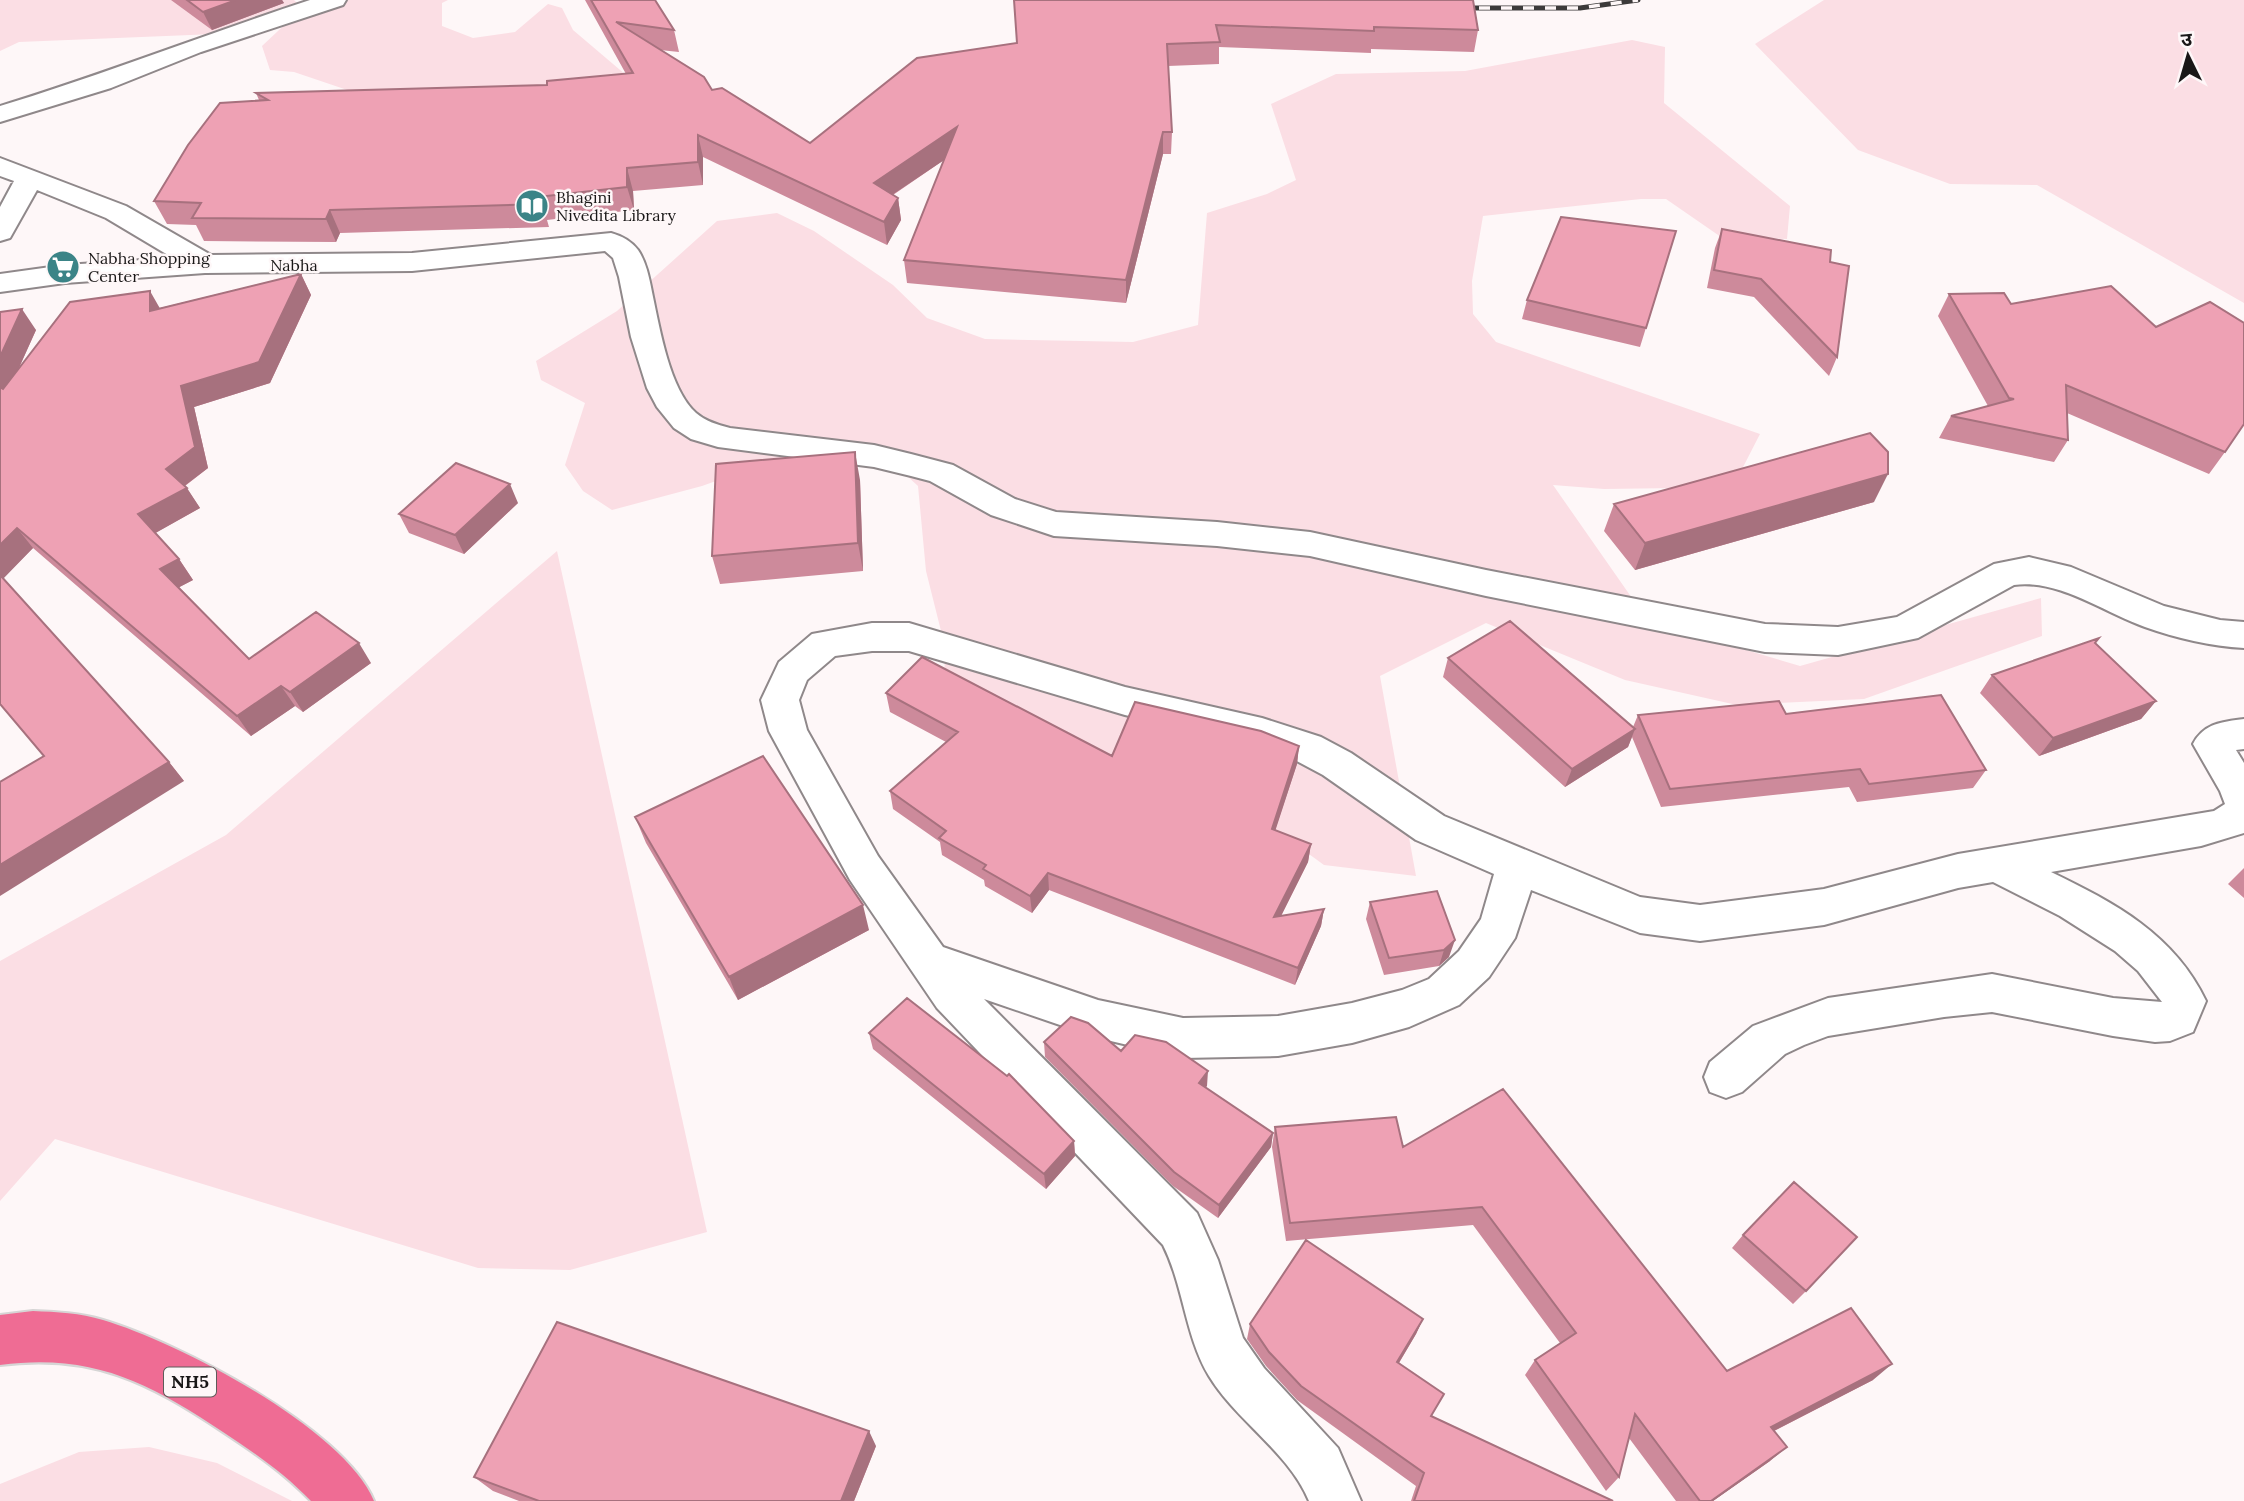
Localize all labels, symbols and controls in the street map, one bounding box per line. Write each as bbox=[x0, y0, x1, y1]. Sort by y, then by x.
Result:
north arrow bbox=[2153, 21, 2223, 91]
text: उ bbox=[2180, 27, 2194, 52]
library icon: Bhagini Nivedita Library bbox=[513, 187, 551, 225]
place label: Bhagini Nivedita Library bbox=[556, 187, 677, 225]
supermarket icon: Nabha Shopping Center bbox=[44, 248, 82, 286]
place label: Nabha Shopping Center bbox=[88, 248, 211, 286]
street label: Nabha bbox=[270, 255, 318, 275]
road number: NH5 bbox=[164, 1367, 216, 1396]

